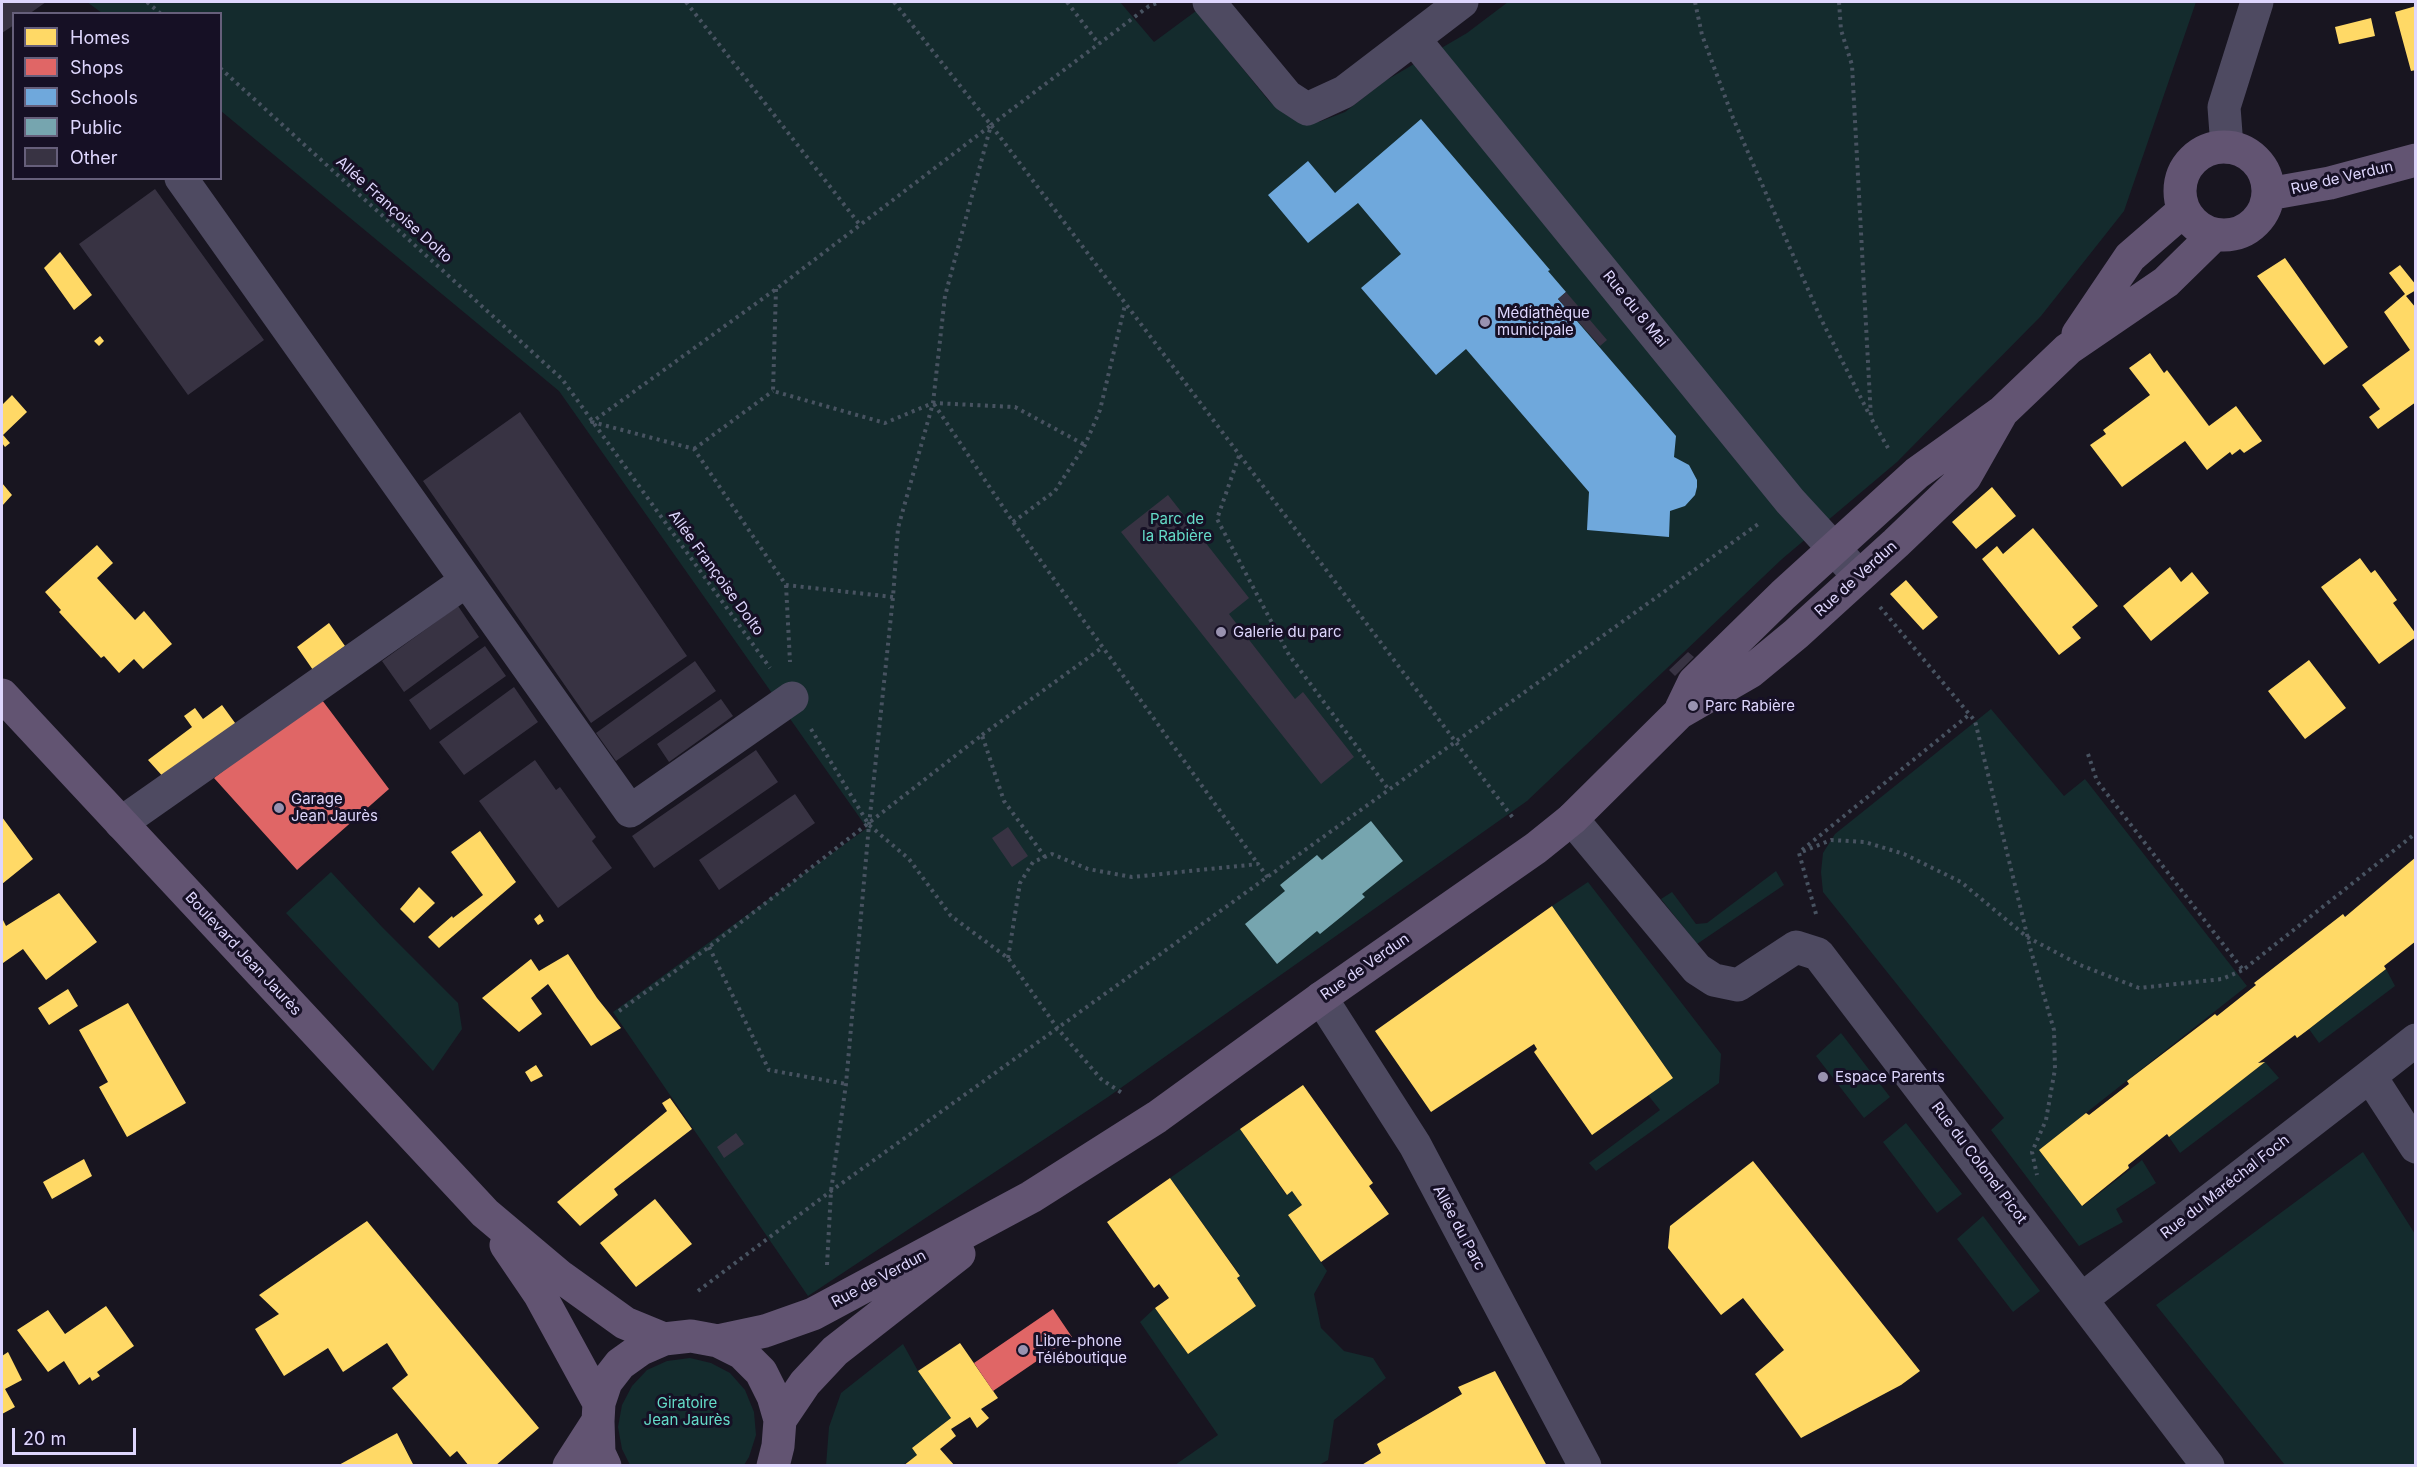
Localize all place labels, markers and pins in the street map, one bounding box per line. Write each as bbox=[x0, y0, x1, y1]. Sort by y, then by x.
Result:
place label: Médiathèque municipale bbox=[1497, 304, 1590, 339]
marker: Médiathèque municipale bbox=[1478, 315, 1492, 329]
place label: Galerie du parc bbox=[1233, 623, 1341, 641]
marker: Galerie du parc bbox=[1214, 625, 1228, 639]
place label: Parc Rabière bbox=[1705, 697, 1795, 715]
marker: Parc Rabière bbox=[1686, 699, 1700, 713]
place label: Garage Jean Jaurès bbox=[291, 790, 378, 825]
marker: Garage Jean Jaurès bbox=[272, 801, 286, 815]
place label: Espace Parents bbox=[1835, 1068, 1945, 1086]
marker: Espace Parents bbox=[1816, 1070, 1830, 1084]
place label: Libre-phone Téléboutique bbox=[1035, 1332, 1127, 1367]
marker: Libre-phone Téléboutique bbox=[1016, 1343, 1030, 1357]

